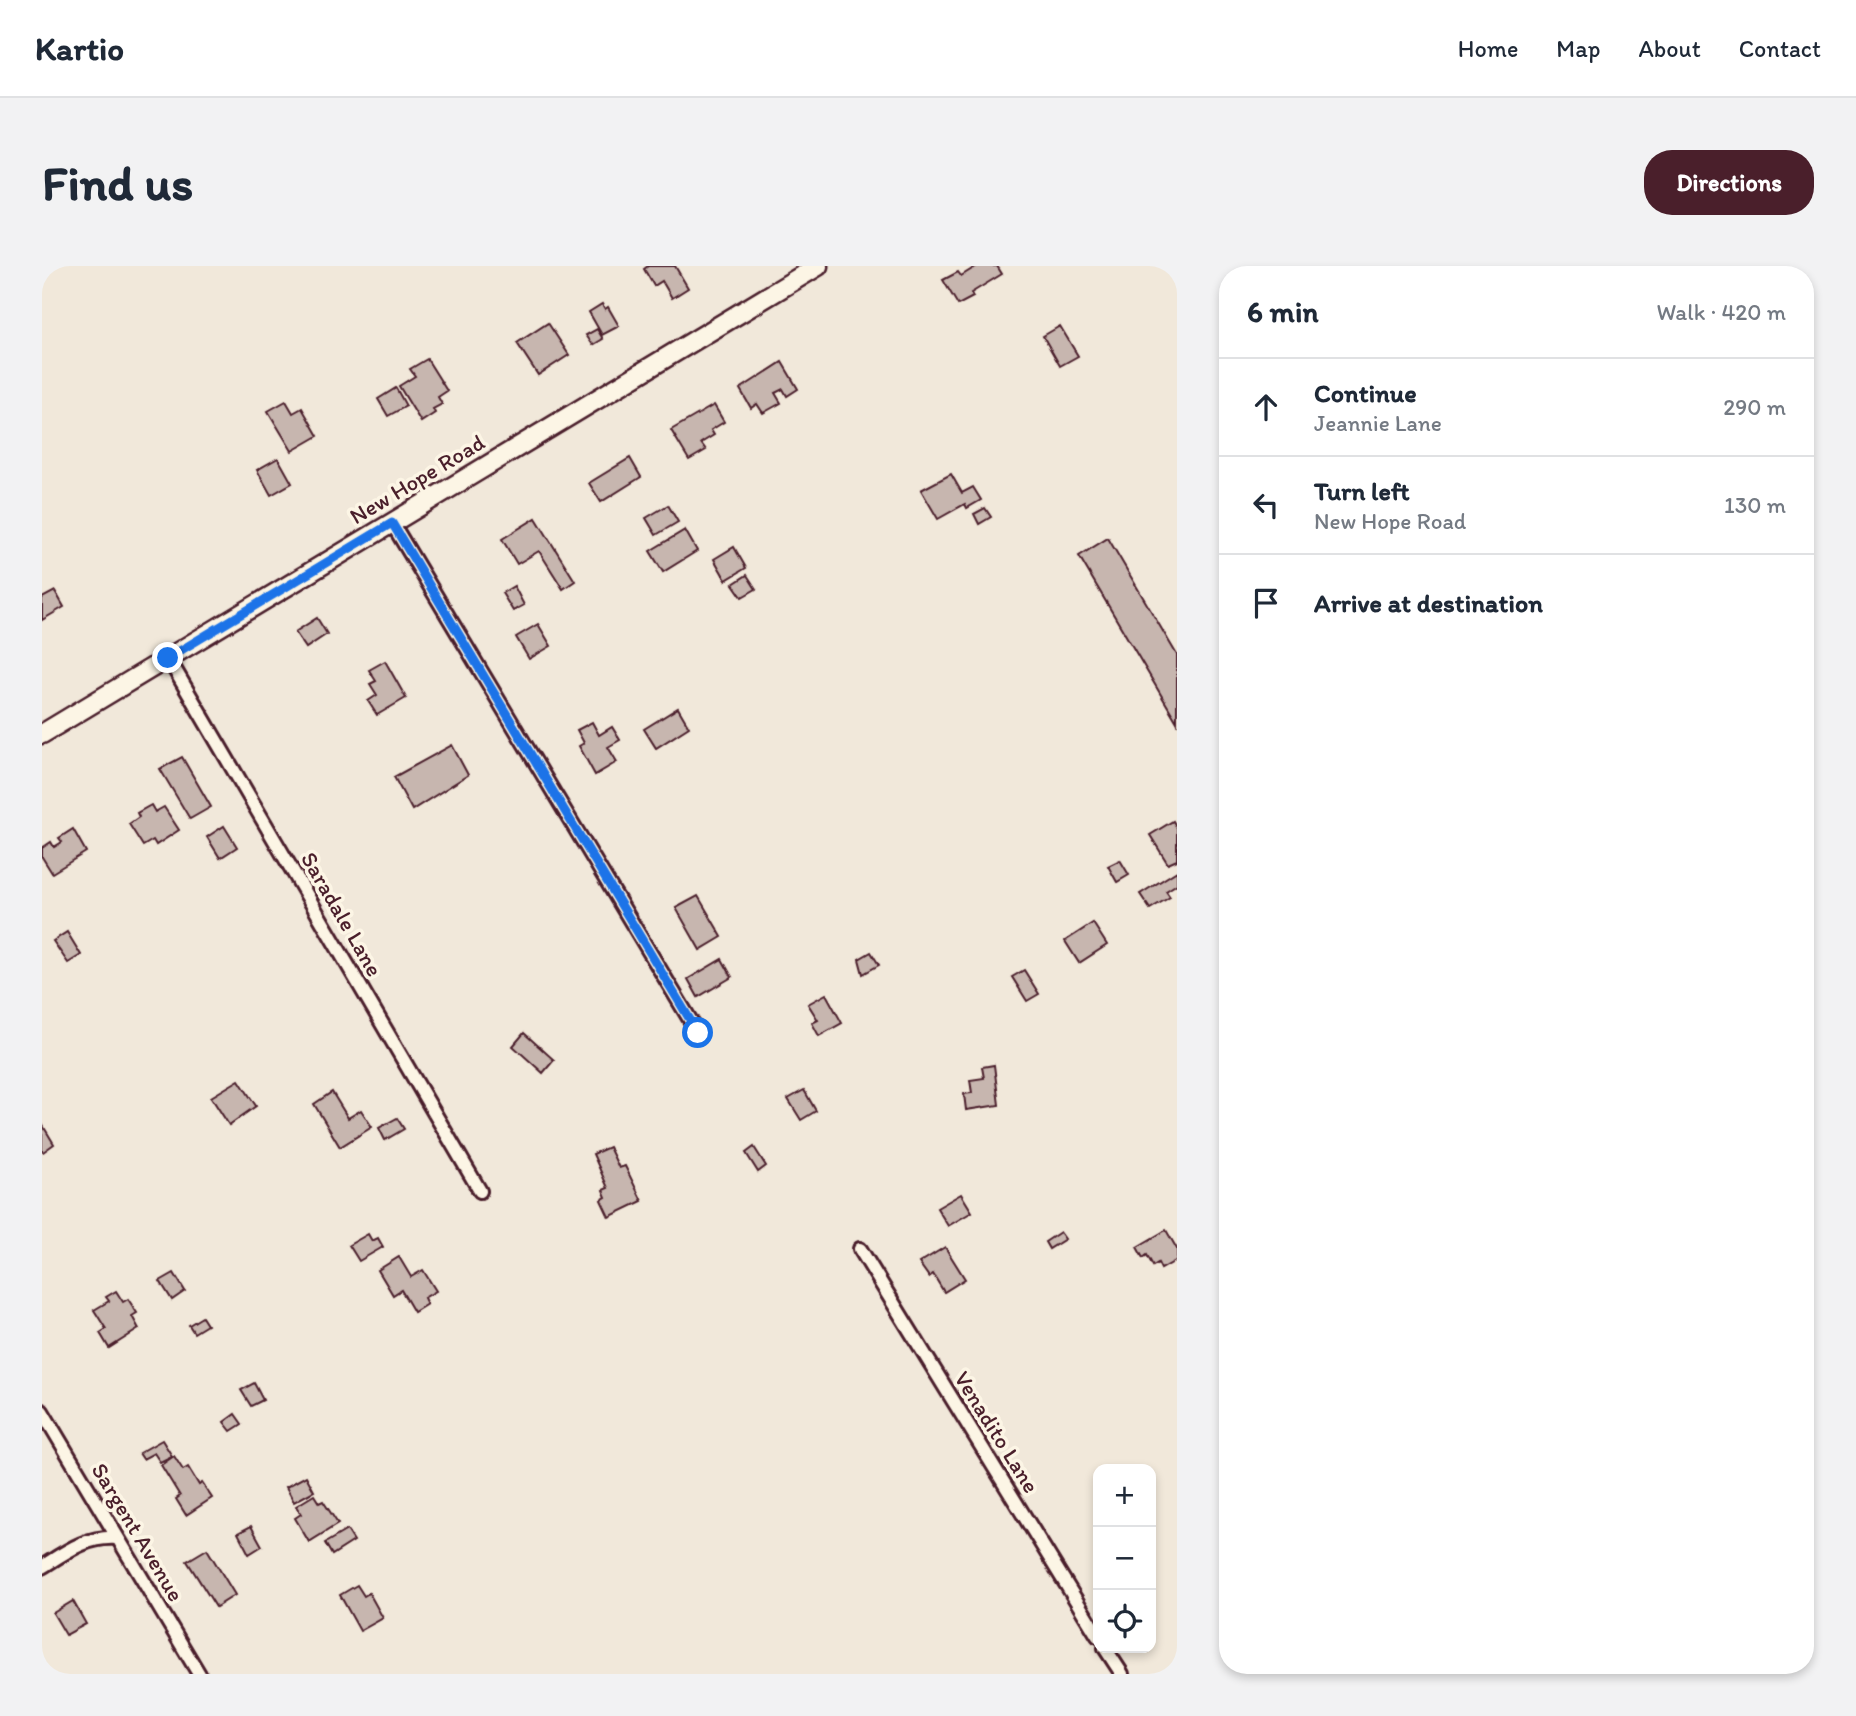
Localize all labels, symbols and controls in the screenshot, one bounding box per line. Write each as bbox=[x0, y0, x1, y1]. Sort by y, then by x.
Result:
text: Kartio bbox=[35, 29, 124, 68]
text: Home bbox=[1458, 34, 1518, 63]
text: Map bbox=[1556, 34, 1600, 63]
text: About bbox=[1638, 34, 1701, 63]
text: Contact bbox=[1739, 34, 1821, 63]
button: Directions bbox=[1644, 150, 1814, 215]
text: Find us bbox=[42, 153, 193, 212]
text: 6 min bbox=[1247, 293, 1319, 330]
text: Walk · 420 m bbox=[1656, 298, 1786, 326]
text: Continue bbox=[1314, 377, 1417, 409]
icon: ahead bbox=[1247, 388, 1285, 426]
text: 290 m bbox=[1723, 393, 1786, 421]
text: Jeannie Lane bbox=[1314, 409, 1442, 437]
street label: New Hope Road bbox=[345, 428, 490, 530]
text: Turn left bbox=[1314, 475, 1410, 507]
icon: left bbox=[1247, 486, 1285, 524]
text: 130 m bbox=[1724, 491, 1786, 519]
text: New Hope Road bbox=[1314, 507, 1466, 535]
icon: arrive bbox=[1247, 584, 1285, 622]
text: Arrive at destination bbox=[1314, 587, 1543, 619]
route end bbox=[152, 642, 183, 673]
street label: Saradale Lane bbox=[295, 847, 389, 981]
route start bbox=[682, 1017, 713, 1048]
street label: Venadito Lane bbox=[948, 1366, 1046, 1498]
street label: Sargent Avenue bbox=[86, 1458, 190, 1606]
map controls bbox=[1093, 1464, 1156, 1653]
button: + bbox=[1093, 1464, 1156, 1527]
button: − bbox=[1093, 1527, 1156, 1590]
button: locate bbox=[1093, 1590, 1156, 1653]

